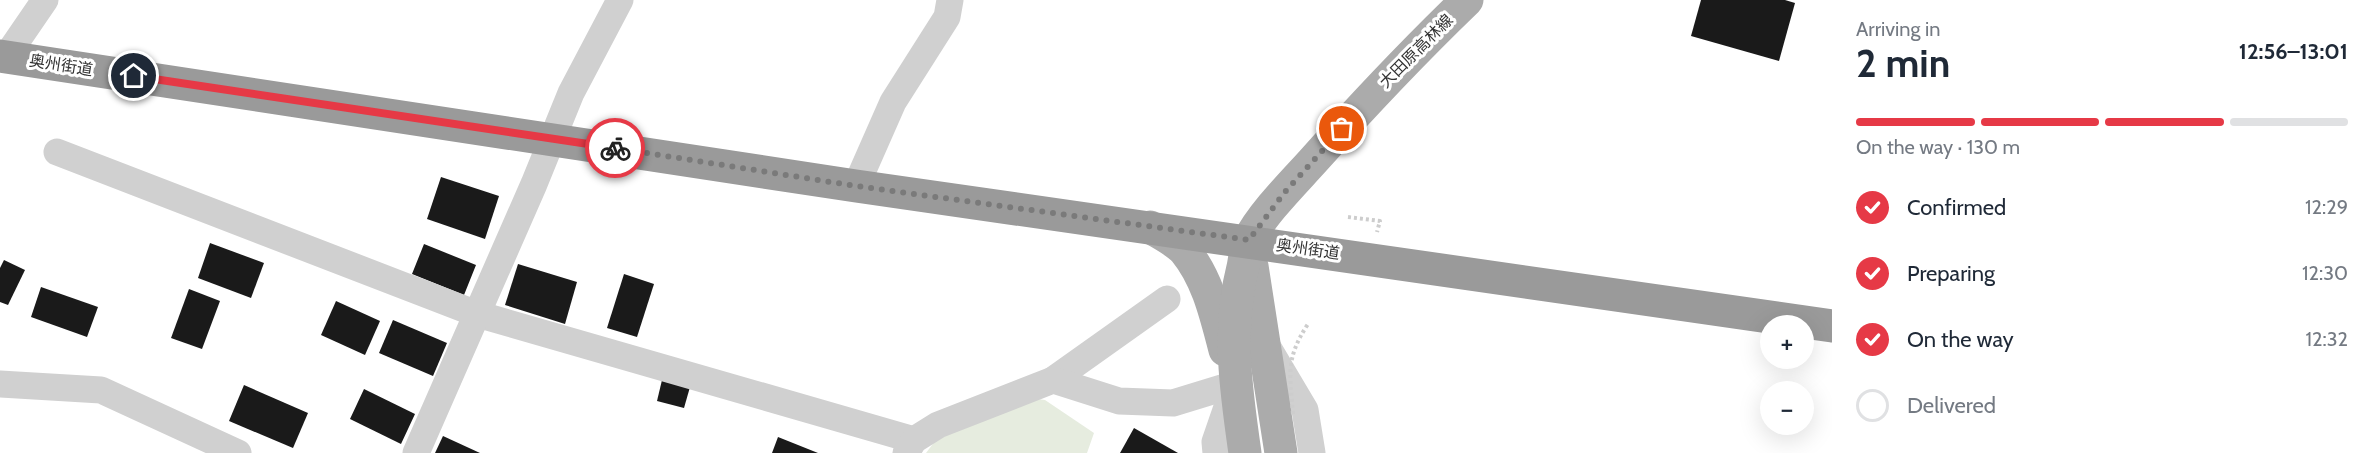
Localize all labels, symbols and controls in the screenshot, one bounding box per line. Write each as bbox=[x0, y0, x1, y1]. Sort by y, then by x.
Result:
street label: 大田原高林線 bbox=[1375, 10, 1457, 92]
text: Arriving in bbox=[1856, 17, 1940, 41]
text: 12:56–13:01 bbox=[2239, 38, 2348, 65]
text: 2 min bbox=[1856, 39, 1950, 87]
pin bbox=[108, 50, 159, 101]
street label: 奥州街道 bbox=[28, 51, 94, 79]
icon: home bbox=[117, 59, 150, 92]
pin bbox=[1316, 103, 1367, 154]
icon: bag bbox=[1325, 112, 1358, 145]
courier bbox=[585, 118, 645, 178]
icon: bike bbox=[599, 132, 632, 165]
text: On the way · 130 m bbox=[1856, 135, 2020, 159]
icon: check bbox=[1856, 191, 1889, 224]
text: Confirmed bbox=[1907, 194, 2006, 221]
text: 12:29 bbox=[2305, 195, 2348, 219]
street label: 奥州街道 bbox=[1275, 235, 1341, 263]
icon: check bbox=[1856, 257, 1889, 290]
text: Preparing bbox=[1907, 260, 1995, 287]
text: 12:30 bbox=[2302, 261, 2348, 285]
map controls bbox=[1760, 315, 1814, 435]
button: + bbox=[1760, 315, 1814, 369]
icon: check bbox=[1856, 323, 1889, 356]
text: On the way bbox=[1907, 326, 2014, 353]
text: 12:32 bbox=[2306, 327, 2348, 351]
button: − bbox=[1760, 381, 1814, 435]
text: Delivered bbox=[1907, 392, 1996, 419]

